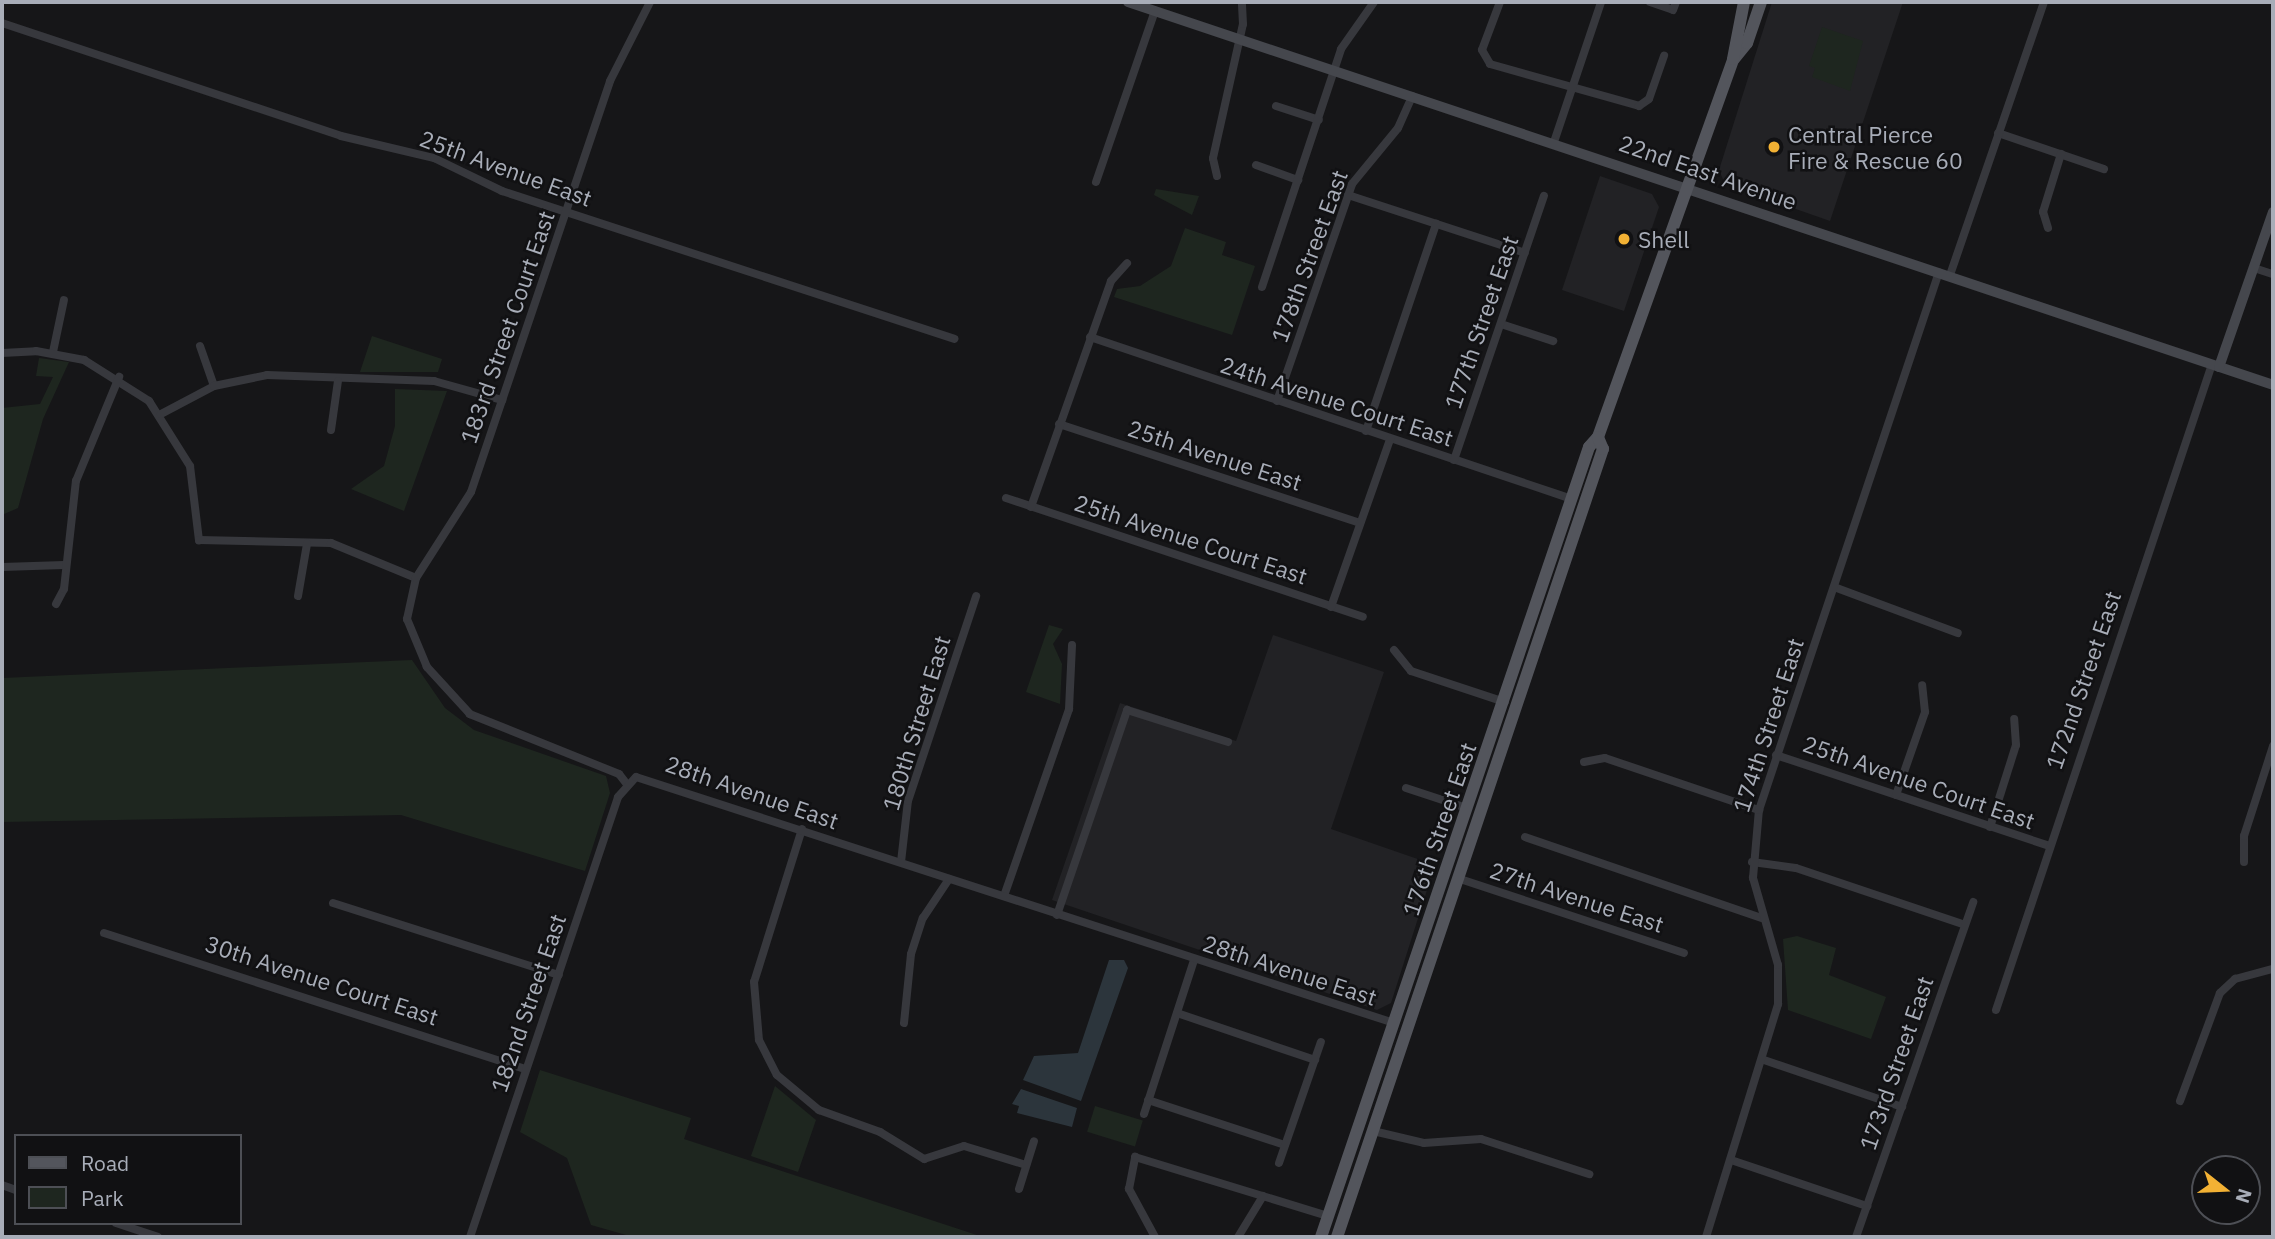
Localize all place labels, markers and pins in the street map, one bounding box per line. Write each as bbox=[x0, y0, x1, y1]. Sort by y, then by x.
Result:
place label: Central Pierce Fire & Rescue 60 bbox=[1788, 120, 1963, 174]
marker: Central Pierce Fire & Rescue 60 bbox=[1766, 139, 1782, 155]
place label: Shell bbox=[1638, 225, 1689, 253]
marker: Shell bbox=[1616, 231, 1632, 247]

